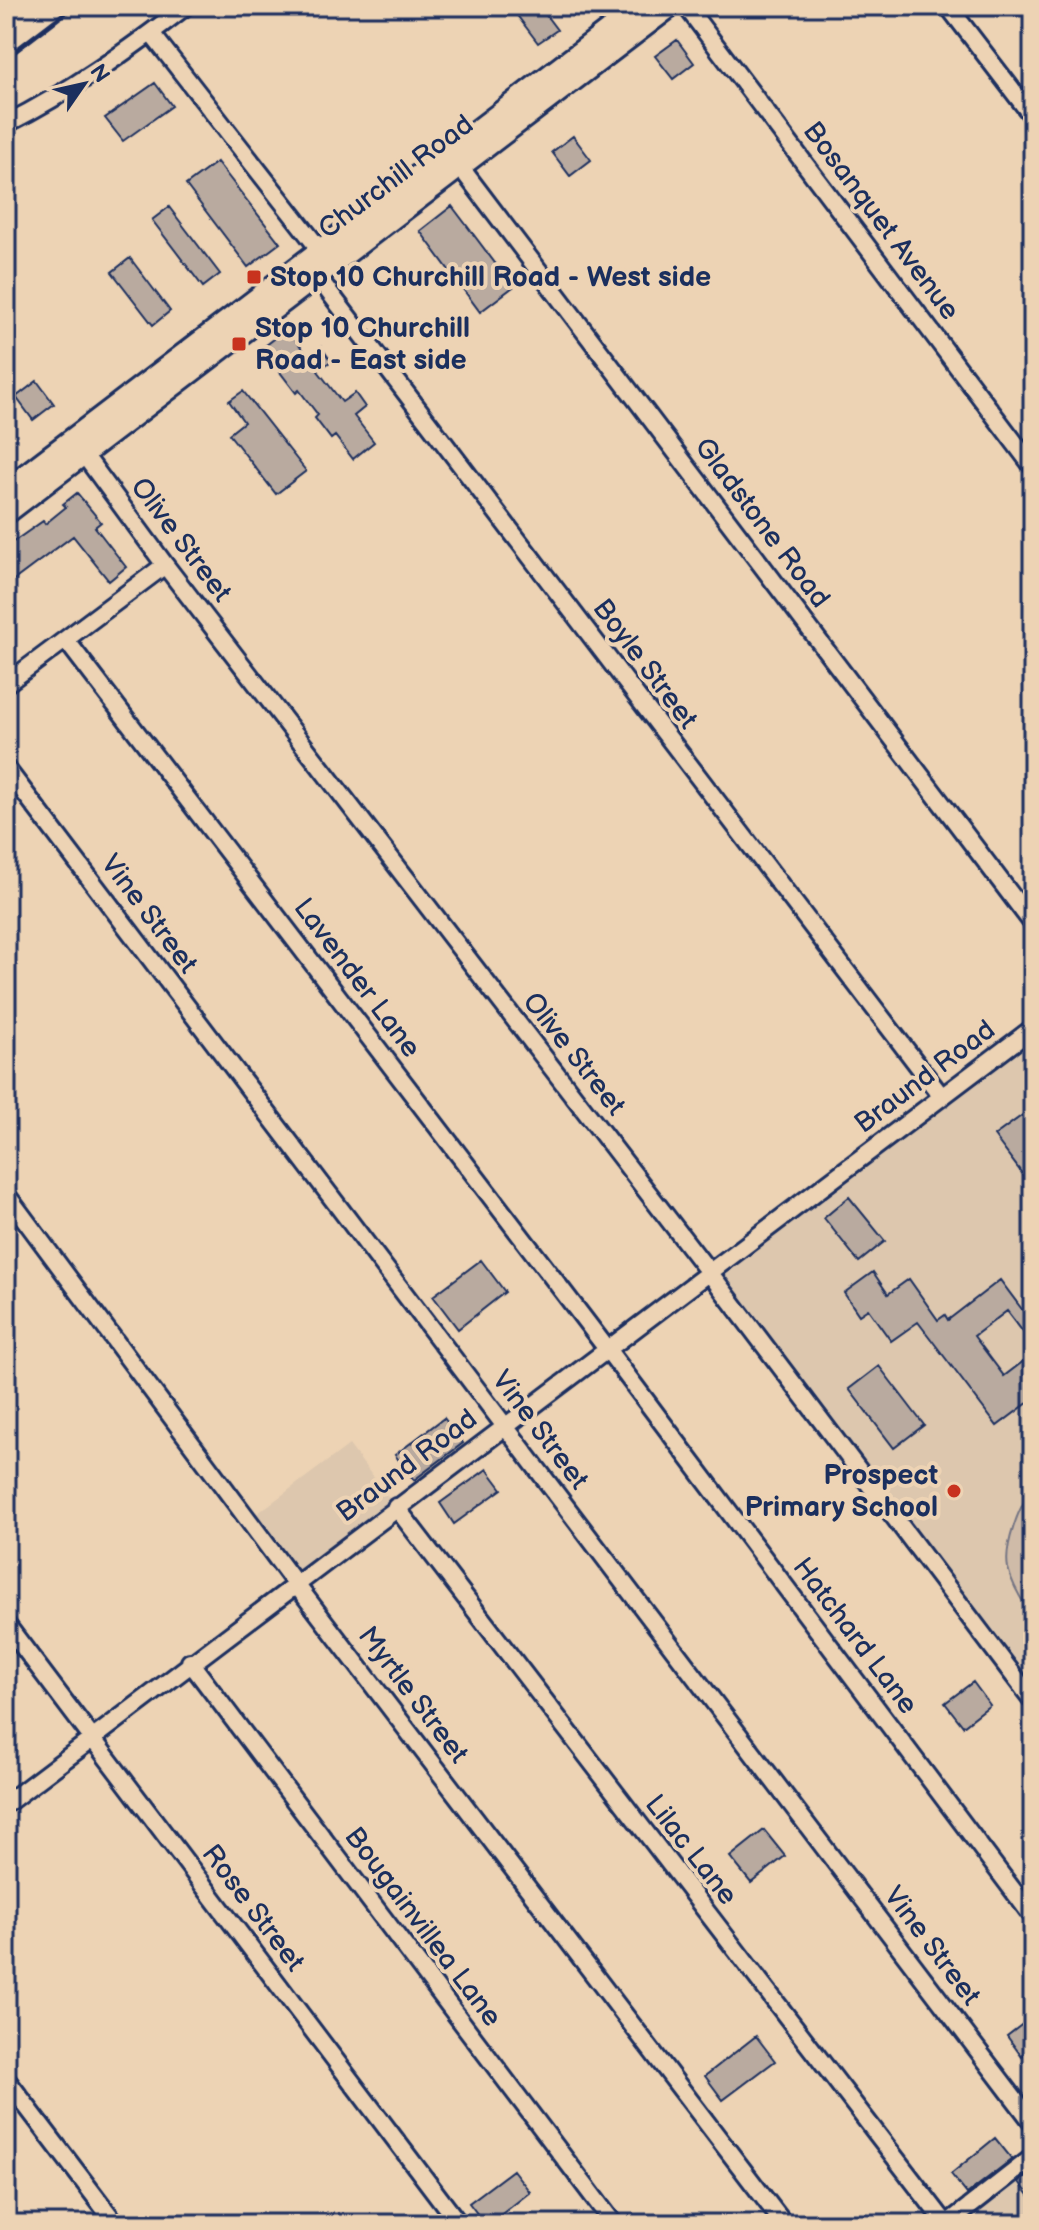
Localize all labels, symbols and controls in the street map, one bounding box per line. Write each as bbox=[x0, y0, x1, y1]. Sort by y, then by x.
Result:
north arrow bbox=[44, 44, 124, 124]
text: N bbox=[84, 59, 115, 88]
street label: Churchill Road bbox=[312, 108, 480, 246]
street label: Bosanquet Avenue bbox=[796, 116, 966, 326]
place label: Stop 10 Churchill Road - West side bbox=[270, 261, 711, 294]
marker: Stop 10 Churchill Road - West side bbox=[245, 268, 263, 286]
place label: Stop 10 Churchill Road - East side bbox=[255, 312, 470, 377]
marker: Stop 10 Churchill Road - East side bbox=[230, 335, 248, 353]
street label: Gladstone Road bbox=[687, 432, 837, 614]
street label: Olive Street bbox=[124, 471, 239, 609]
street label: Boyle Street bbox=[586, 593, 705, 736]
street label: Vine Street bbox=[94, 848, 205, 980]
street label: Lavender Lane bbox=[287, 892, 427, 1064]
street label: Olive Street bbox=[516, 986, 632, 1122]
street label: Braund Road bbox=[848, 1013, 1002, 1141]
street label: Vine Street bbox=[485, 1364, 596, 1496]
street label: Braund Road bbox=[330, 1402, 484, 1530]
place label: Prospect Primary School bbox=[745, 1459, 938, 1524]
marker: Prospect Primary School bbox=[945, 1482, 963, 1500]
street label: Hatchard Lane bbox=[786, 1551, 924, 1721]
street label: Myrtle Street bbox=[351, 1620, 475, 1770]
street label: Lilac Lane bbox=[638, 1788, 744, 1912]
street label: Bougainvillea Lane bbox=[337, 1821, 509, 2033]
street label: Rose Street bbox=[195, 1838, 312, 1978]
street label: Vine Street bbox=[877, 1880, 988, 2012]

